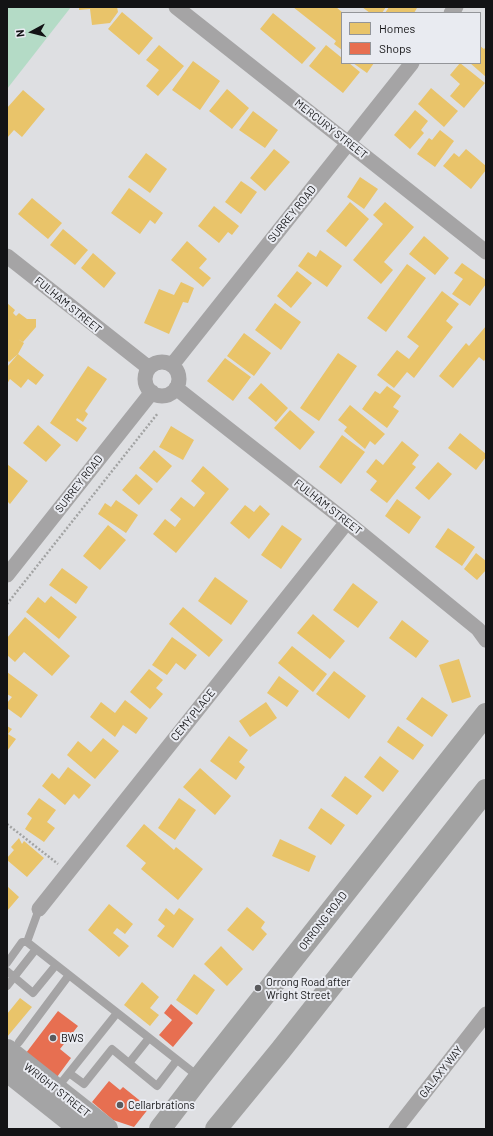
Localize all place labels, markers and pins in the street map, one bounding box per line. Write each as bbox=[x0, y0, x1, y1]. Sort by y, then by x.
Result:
place label: Orrong Road after Wright Street bbox=[266, 975, 351, 1001]
marker: Orrong Road after Wright Street bbox=[253, 983, 263, 993]
place label: BWS bbox=[61, 1031, 84, 1045]
marker: BWS bbox=[48, 1033, 58, 1043]
place label: Cellarbrations bbox=[128, 1098, 195, 1112]
marker: Cellarbrations bbox=[115, 1100, 125, 1110]

